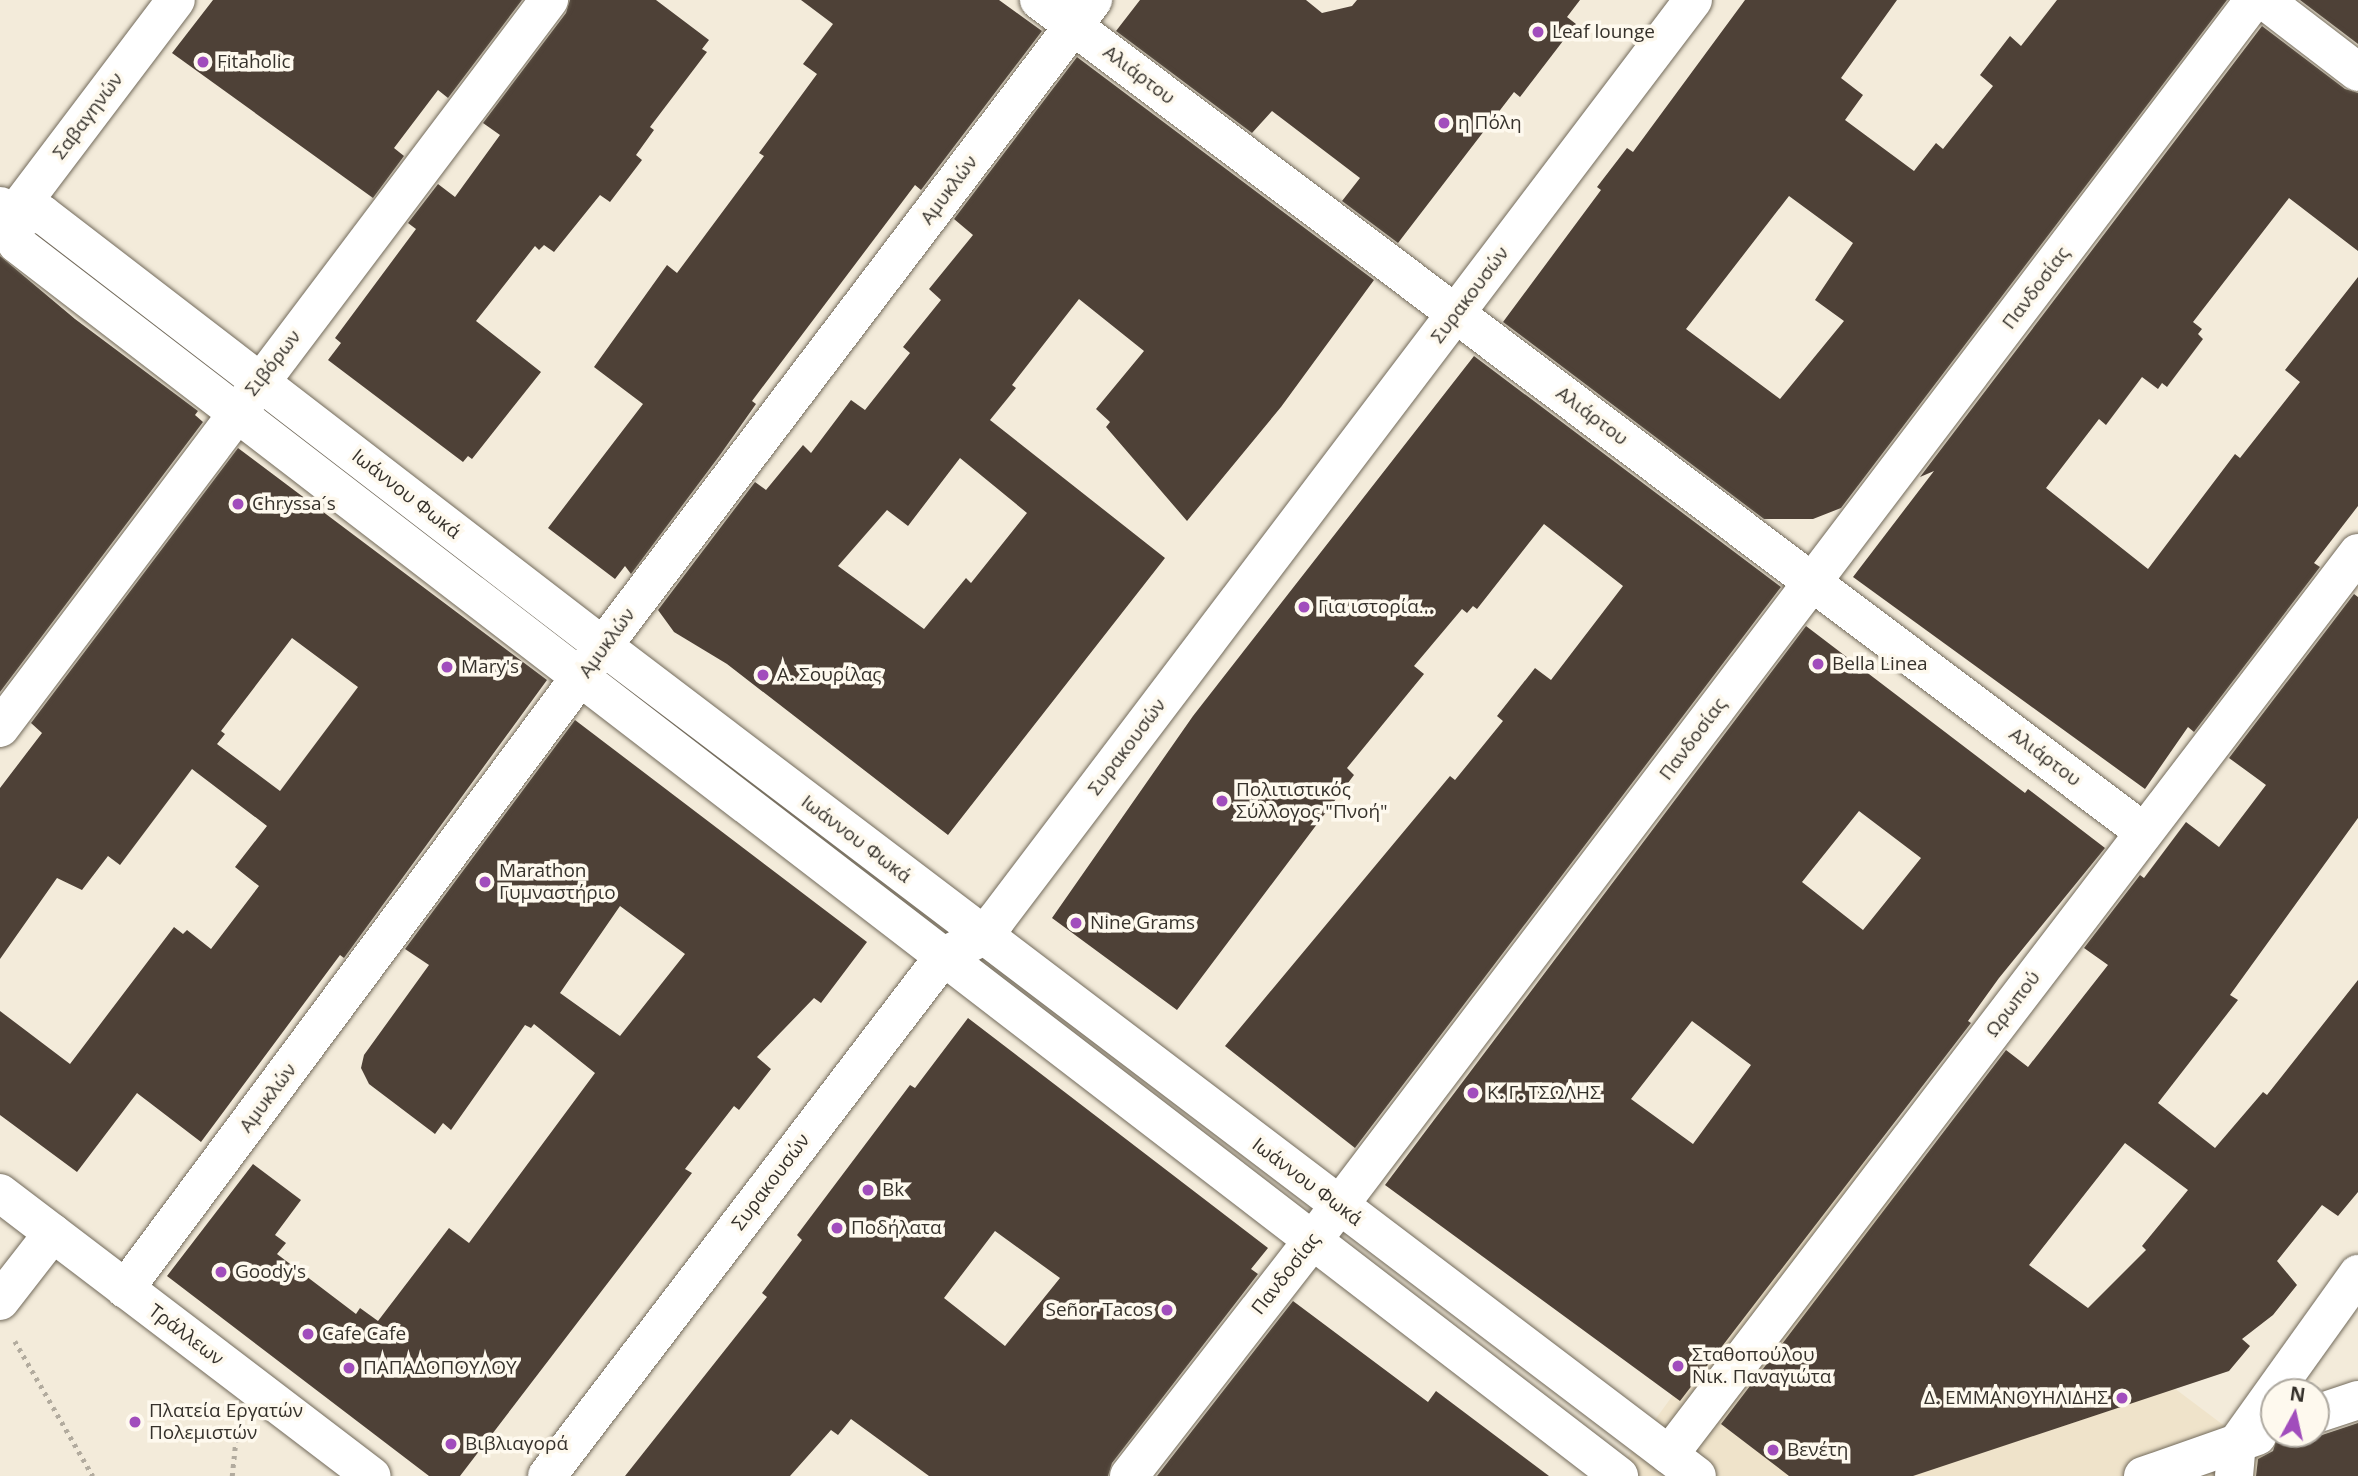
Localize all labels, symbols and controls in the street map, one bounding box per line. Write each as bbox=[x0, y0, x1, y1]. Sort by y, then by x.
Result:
place label: Leaf lounge bbox=[1552, 21, 1655, 43]
marker: Leaf lounge bbox=[1530, 24, 1546, 40]
street label: Αλιάρτου bbox=[1099, 41, 1179, 109]
place label: Fitaholic bbox=[217, 51, 291, 73]
marker: Fitaholic bbox=[195, 54, 211, 70]
street label: Σαβαγηνών bbox=[48, 68, 128, 164]
place label: η Πόλη bbox=[1458, 112, 1522, 134]
marker: η Πόλη bbox=[1436, 115, 1452, 131]
street label: Αμυκλών bbox=[916, 151, 982, 229]
street label: Συρακουσών bbox=[1426, 242, 1514, 348]
street label: Πανδοσίας bbox=[1998, 242, 2074, 334]
street label: Σιβόρων bbox=[240, 326, 306, 400]
street label: Αλιάρτου bbox=[1552, 382, 1632, 450]
street label: Ιωάννου Φωκά bbox=[347, 445, 465, 543]
place label: Chryssa´s bbox=[252, 493, 336, 515]
marker: Chryssa´s bbox=[230, 496, 246, 512]
place label: Για ιστορία... bbox=[1318, 596, 1434, 618]
marker: Για ιστορία... bbox=[1296, 599, 1312, 615]
street label: Αμυκλών bbox=[574, 604, 640, 682]
place label: Bella Linea bbox=[1832, 653, 1928, 675]
place label: Mary's bbox=[461, 656, 519, 678]
marker: Bella Linea bbox=[1810, 656, 1826, 672]
marker: Mary's bbox=[439, 659, 455, 675]
place label: Α. Σουρίλας bbox=[777, 664, 882, 686]
marker: Α. Σουρίλας bbox=[755, 667, 771, 683]
street label: Πανδοσίας bbox=[1655, 693, 1731, 785]
street label: Συρακουσών bbox=[1083, 694, 1171, 800]
street label: Αλιάρτου bbox=[2005, 723, 2085, 791]
place label: Πολιτιστικός Σύλλογος "Πνοή" bbox=[1236, 779, 1388, 823]
street label: Ιωάννου Φωκά bbox=[797, 790, 915, 888]
marker: Πολιτιστικός Σύλλογος "Πνοή" bbox=[1214, 793, 1230, 809]
place label: Marathon Γυμναστήριο bbox=[499, 860, 616, 904]
marker: Marathon Γυμναστήριο bbox=[477, 874, 493, 890]
place label: Nine Grams bbox=[1090, 912, 1195, 934]
marker: Nine Grams bbox=[1068, 915, 1084, 931]
street label: Ωρωπού bbox=[1981, 967, 2045, 1041]
street label: Αμυκλών bbox=[235, 1059, 301, 1137]
place label: Κ. Γ. ΤΣΩΛΗΣ bbox=[1487, 1082, 1601, 1104]
marker: Κ. Γ. ΤΣΩΛΗΣ bbox=[1465, 1085, 1481, 1101]
street label: Συρακουσών bbox=[727, 1129, 815, 1235]
street label: Ιωάννου Φωκά bbox=[1248, 1133, 1366, 1231]
place label: Bk bbox=[882, 1179, 904, 1201]
marker: Bk bbox=[860, 1182, 876, 1198]
place label: Ποδήλατα bbox=[851, 1217, 942, 1239]
marker: Ποδήλατα bbox=[829, 1220, 845, 1236]
street label: Πανδοσίας bbox=[1247, 1229, 1325, 1319]
place label: Goody's bbox=[235, 1261, 306, 1283]
marker: Goody's bbox=[213, 1264, 229, 1280]
street label: Τράλλεων bbox=[144, 1299, 228, 1371]
place label: Señor Tacos bbox=[1046, 1299, 1153, 1321]
marker: Señor Tacos bbox=[1159, 1302, 1175, 1318]
place label: Cafe Cafe bbox=[322, 1323, 406, 1345]
marker: Cafe Cafe bbox=[300, 1326, 316, 1342]
place label: Σταθοπούλου Νικ. Παναγιώτα bbox=[1692, 1344, 1831, 1388]
place label: ΠΑΠΑΔΟΠΟΥΛΟΥ bbox=[363, 1357, 517, 1379]
marker: Σταθοπούλου Νικ. Παναγιώτα bbox=[1670, 1358, 1686, 1374]
marker: ΠΑΠΑΔΟΠΟΥΛΟΥ bbox=[341, 1360, 357, 1376]
north arrow bbox=[2260, 1378, 2330, 1448]
text: N bbox=[2288, 1380, 2307, 1408]
place label: Δ. ΕΜΜΑΝΟΥΗΛΙΔΗΣ bbox=[1924, 1387, 2108, 1409]
marker: Δ. ΕΜΜΑΝΟΥΗΛΙΔΗΣ bbox=[2114, 1390, 2130, 1406]
place label: Πλατεία Εργατών Πολεμιστών bbox=[149, 1400, 303, 1444]
marker: Πλατεία Εργατών Πολεμιστών bbox=[127, 1414, 143, 1430]
place label: Βιβλιαγορά bbox=[465, 1433, 568, 1455]
marker: Βιβλιαγορά bbox=[443, 1436, 459, 1452]
place label: Βενέτη bbox=[1787, 1439, 1848, 1461]
marker: Βενέτη bbox=[1765, 1442, 1781, 1458]

